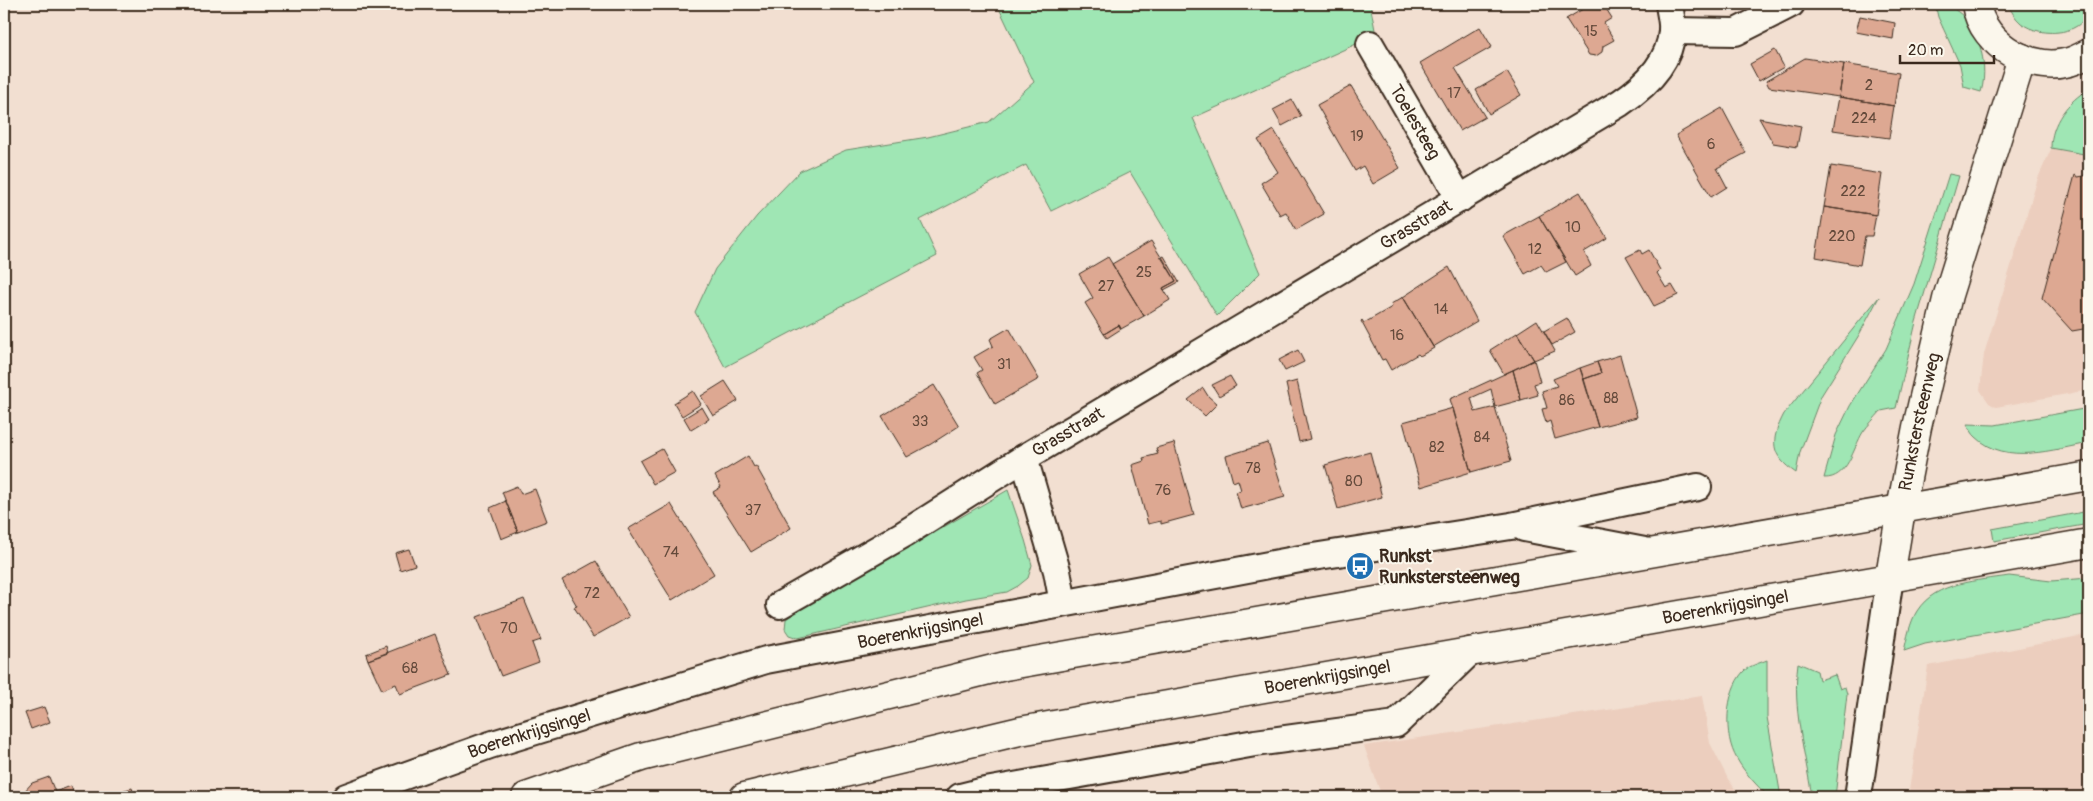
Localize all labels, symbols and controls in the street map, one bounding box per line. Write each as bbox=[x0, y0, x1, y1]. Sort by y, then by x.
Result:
house number: 15 bbox=[1584, 22, 1598, 41]
scale bar bbox=[1900, 32, 1994, 64]
text: 20 m bbox=[1908, 41, 1943, 60]
house number: 2 bbox=[1865, 76, 1873, 95]
street label: Toelesteeg bbox=[1384, 80, 1446, 164]
house number: 17 bbox=[1447, 84, 1461, 103]
house number: 224 bbox=[1851, 109, 1877, 128]
house number: 19 bbox=[1350, 127, 1364, 146]
house number: 6 bbox=[1707, 135, 1715, 154]
house number: 222 bbox=[1840, 182, 1866, 201]
street label: Grasstraat bbox=[1376, 194, 1457, 255]
house number: 10 bbox=[1565, 218, 1581, 237]
house number: 220 bbox=[1828, 227, 1856, 246]
house number: 12 bbox=[1528, 240, 1542, 259]
house number: 25 bbox=[1136, 263, 1152, 282]
house number: 27 bbox=[1098, 277, 1114, 296]
house number: 14 bbox=[1434, 300, 1449, 319]
house number: 16 bbox=[1390, 326, 1404, 345]
street label: Runkstersteenweg bbox=[1893, 350, 1946, 493]
house number: 31 bbox=[997, 355, 1011, 374]
house number: 88 bbox=[1603, 389, 1619, 408]
house number: 86 bbox=[1559, 391, 1575, 410]
street label: Grasstraat bbox=[1028, 401, 1109, 462]
house number: 33 bbox=[912, 412, 928, 431]
house number: 84 bbox=[1474, 428, 1490, 447]
house number: 82 bbox=[1429, 438, 1445, 457]
house number: 78 bbox=[1245, 459, 1261, 478]
house number: 80 bbox=[1345, 472, 1363, 491]
house number: 76 bbox=[1155, 481, 1171, 500]
house number: 37 bbox=[745, 501, 761, 520]
house number: 74 bbox=[663, 543, 680, 562]
place label: Runkst Runkstersteenweg bbox=[1379, 545, 1520, 589]
bus stop icon: Runkst Runkstersteenweg bbox=[1345, 551, 1375, 581]
house number: 72 bbox=[584, 584, 600, 603]
street label: Boerenkrijgsingel bbox=[1660, 585, 1790, 629]
street label: Boerenkrijgsingel bbox=[855, 608, 985, 654]
house number: 70 bbox=[500, 619, 518, 638]
street label: Boerenkrijgsingel bbox=[1263, 655, 1392, 699]
house number: 68 bbox=[402, 659, 419, 678]
street label: Boerenkrijgsingel bbox=[464, 703, 594, 764]

